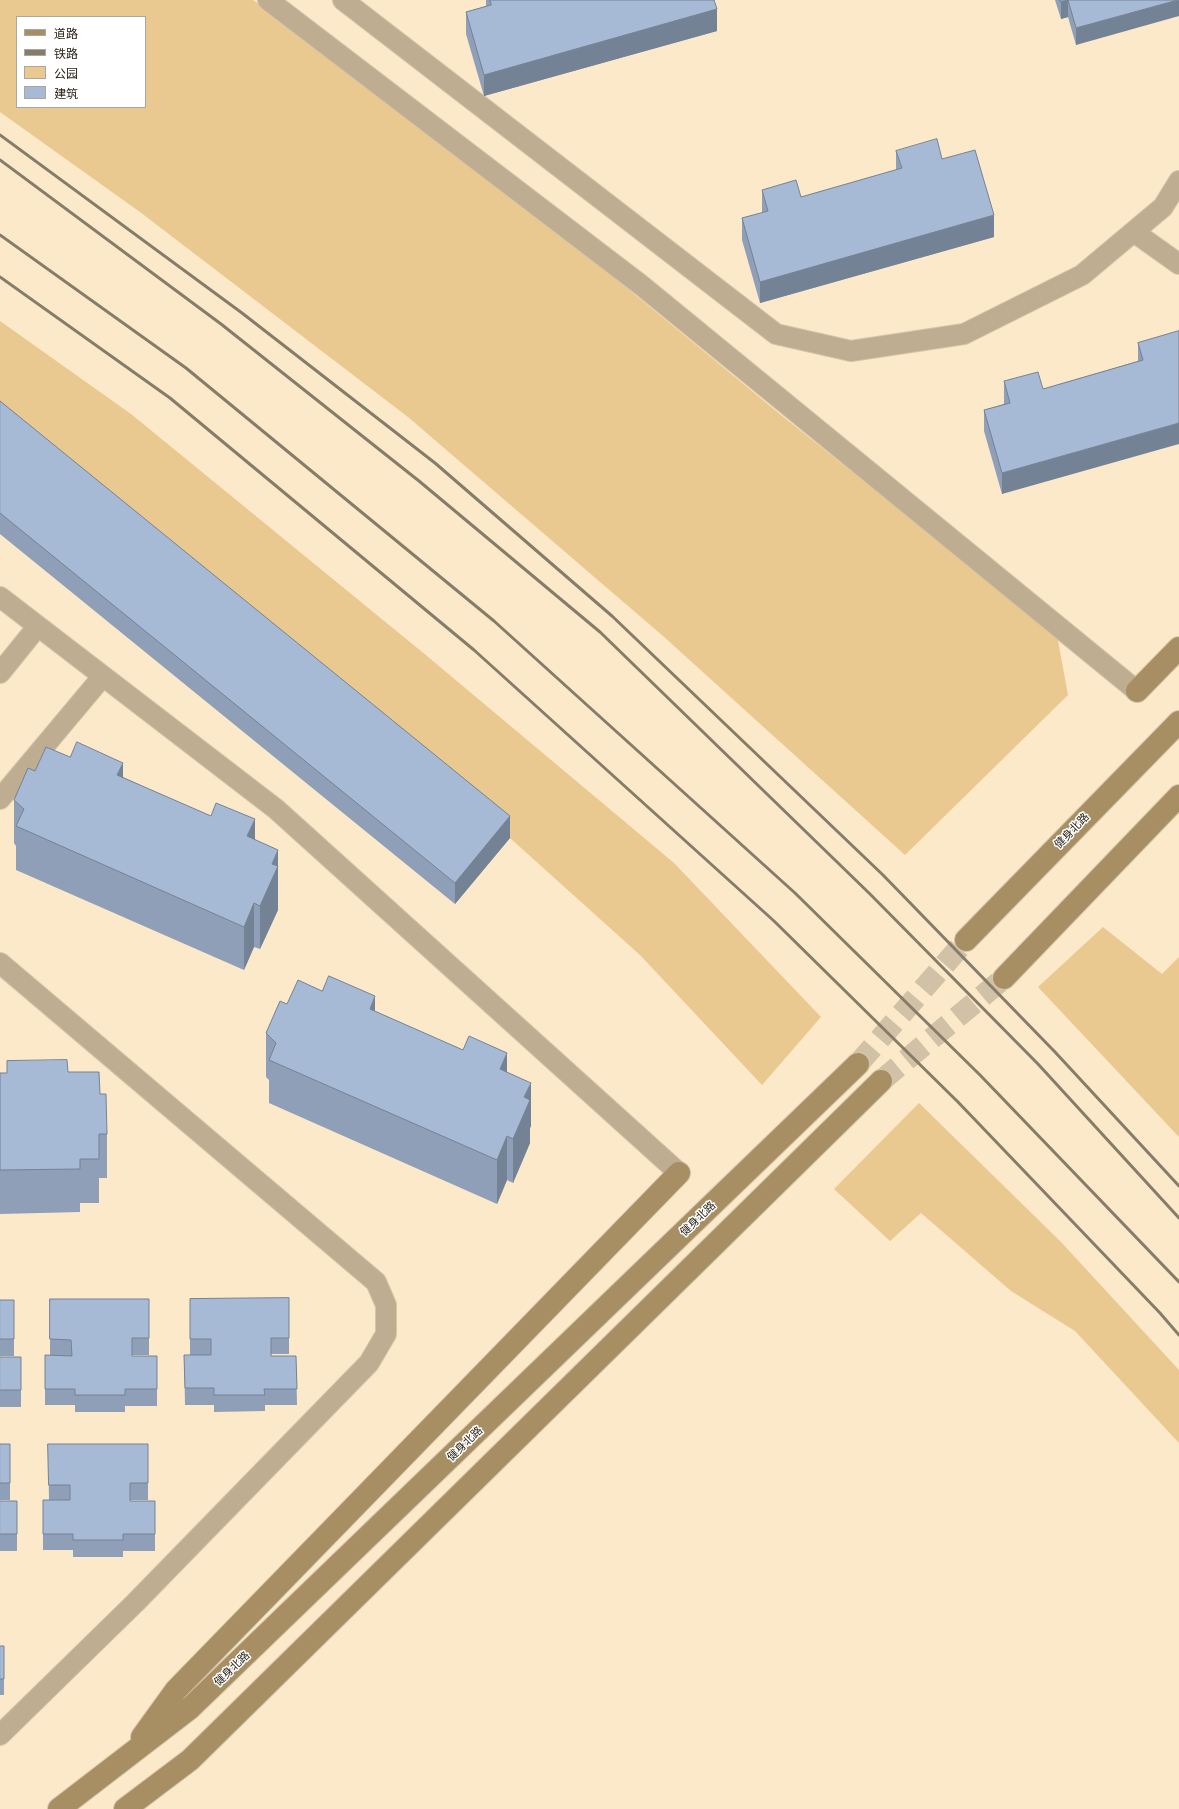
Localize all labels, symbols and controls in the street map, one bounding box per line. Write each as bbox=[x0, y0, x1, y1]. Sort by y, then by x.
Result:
legend bbox=[16, 16, 146, 108]
text: 道路 bbox=[54, 26, 78, 41]
text: 铁路 bbox=[54, 46, 78, 61]
text: 公园 bbox=[54, 66, 78, 81]
text: 建筑 bbox=[54, 86, 78, 101]
street label: 健身北路 bbox=[1052, 811, 1092, 851]
street label: 健身北路 bbox=[678, 1199, 718, 1239]
street label: 健身北路 bbox=[445, 1424, 485, 1464]
street label: 健身北路 bbox=[212, 1649, 252, 1689]

